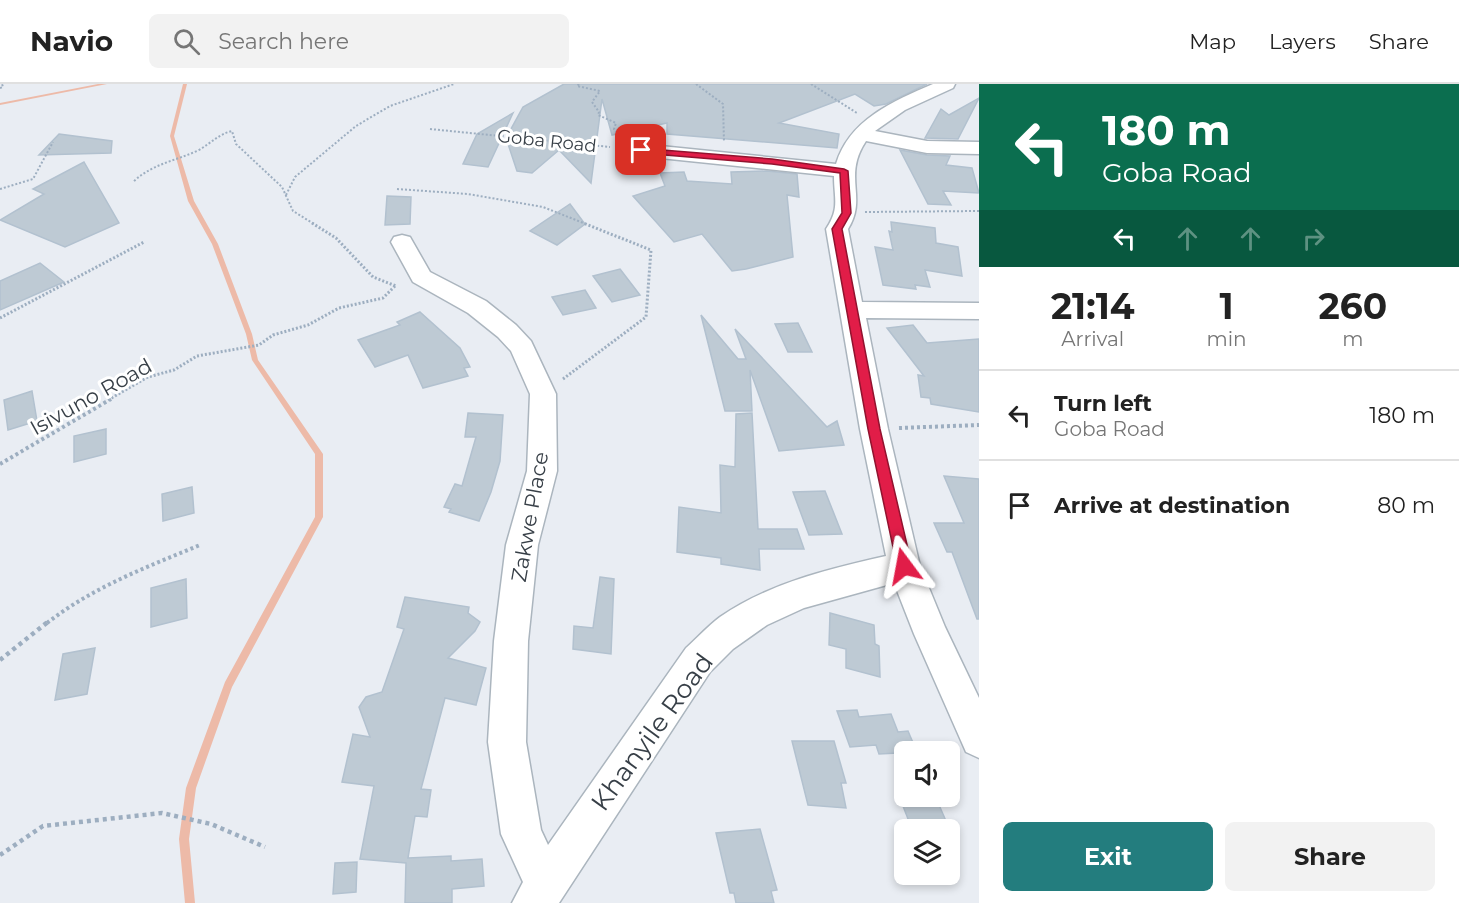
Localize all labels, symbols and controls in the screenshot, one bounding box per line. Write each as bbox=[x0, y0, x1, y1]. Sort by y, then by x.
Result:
search box bbox=[149, 14, 569, 68]
text: Navio bbox=[30, 24, 113, 58]
icon: search bbox=[170, 25, 203, 58]
text: Search here bbox=[218, 28, 349, 55]
text: Map bbox=[1189, 29, 1236, 54]
text: Layers bbox=[1269, 29, 1336, 54]
text: Share bbox=[1369, 29, 1429, 54]
text: 180 m bbox=[1102, 104, 1231, 156]
icon: left bbox=[1003, 108, 1081, 186]
pin bbox=[615, 124, 666, 175]
street label: Goba Road bbox=[496, 125, 598, 157]
icon: arrive bbox=[624, 133, 657, 166]
text: Goba Road bbox=[1102, 156, 1252, 189]
icon: left bbox=[1108, 222, 1141, 255]
icon: ahead bbox=[1171, 222, 1204, 255]
icon: ahead bbox=[1234, 222, 1267, 255]
icon: right bbox=[1297, 222, 1330, 255]
text: 21:14 bbox=[1051, 284, 1135, 328]
text: 1 bbox=[1219, 284, 1234, 328]
text: 260 bbox=[1318, 284, 1387, 328]
text: Arrival bbox=[1061, 327, 1124, 351]
text: min bbox=[1206, 327, 1247, 351]
text: m bbox=[1342, 327, 1363, 351]
street label: Isivuno Road bbox=[25, 353, 156, 440]
text: Turn left bbox=[1054, 390, 1152, 417]
icon: left bbox=[1003, 399, 1036, 432]
text: 180 m bbox=[1369, 402, 1435, 429]
text: Goba Road bbox=[1054, 417, 1165, 441]
street label: Zakwe Place bbox=[506, 450, 553, 584]
icon: arrive bbox=[1003, 489, 1036, 522]
text: Arrive at destination bbox=[1054, 492, 1290, 519]
text: 80 m bbox=[1377, 492, 1435, 519]
position arrow bbox=[872, 534, 936, 598]
street label: Khanyile Road bbox=[584, 647, 720, 817]
map controls bbox=[894, 741, 960, 885]
button: sound bbox=[894, 741, 960, 807]
button: layers bbox=[894, 819, 960, 885]
button: Exit bbox=[1003, 822, 1213, 891]
button: Share bbox=[1225, 822, 1435, 891]

